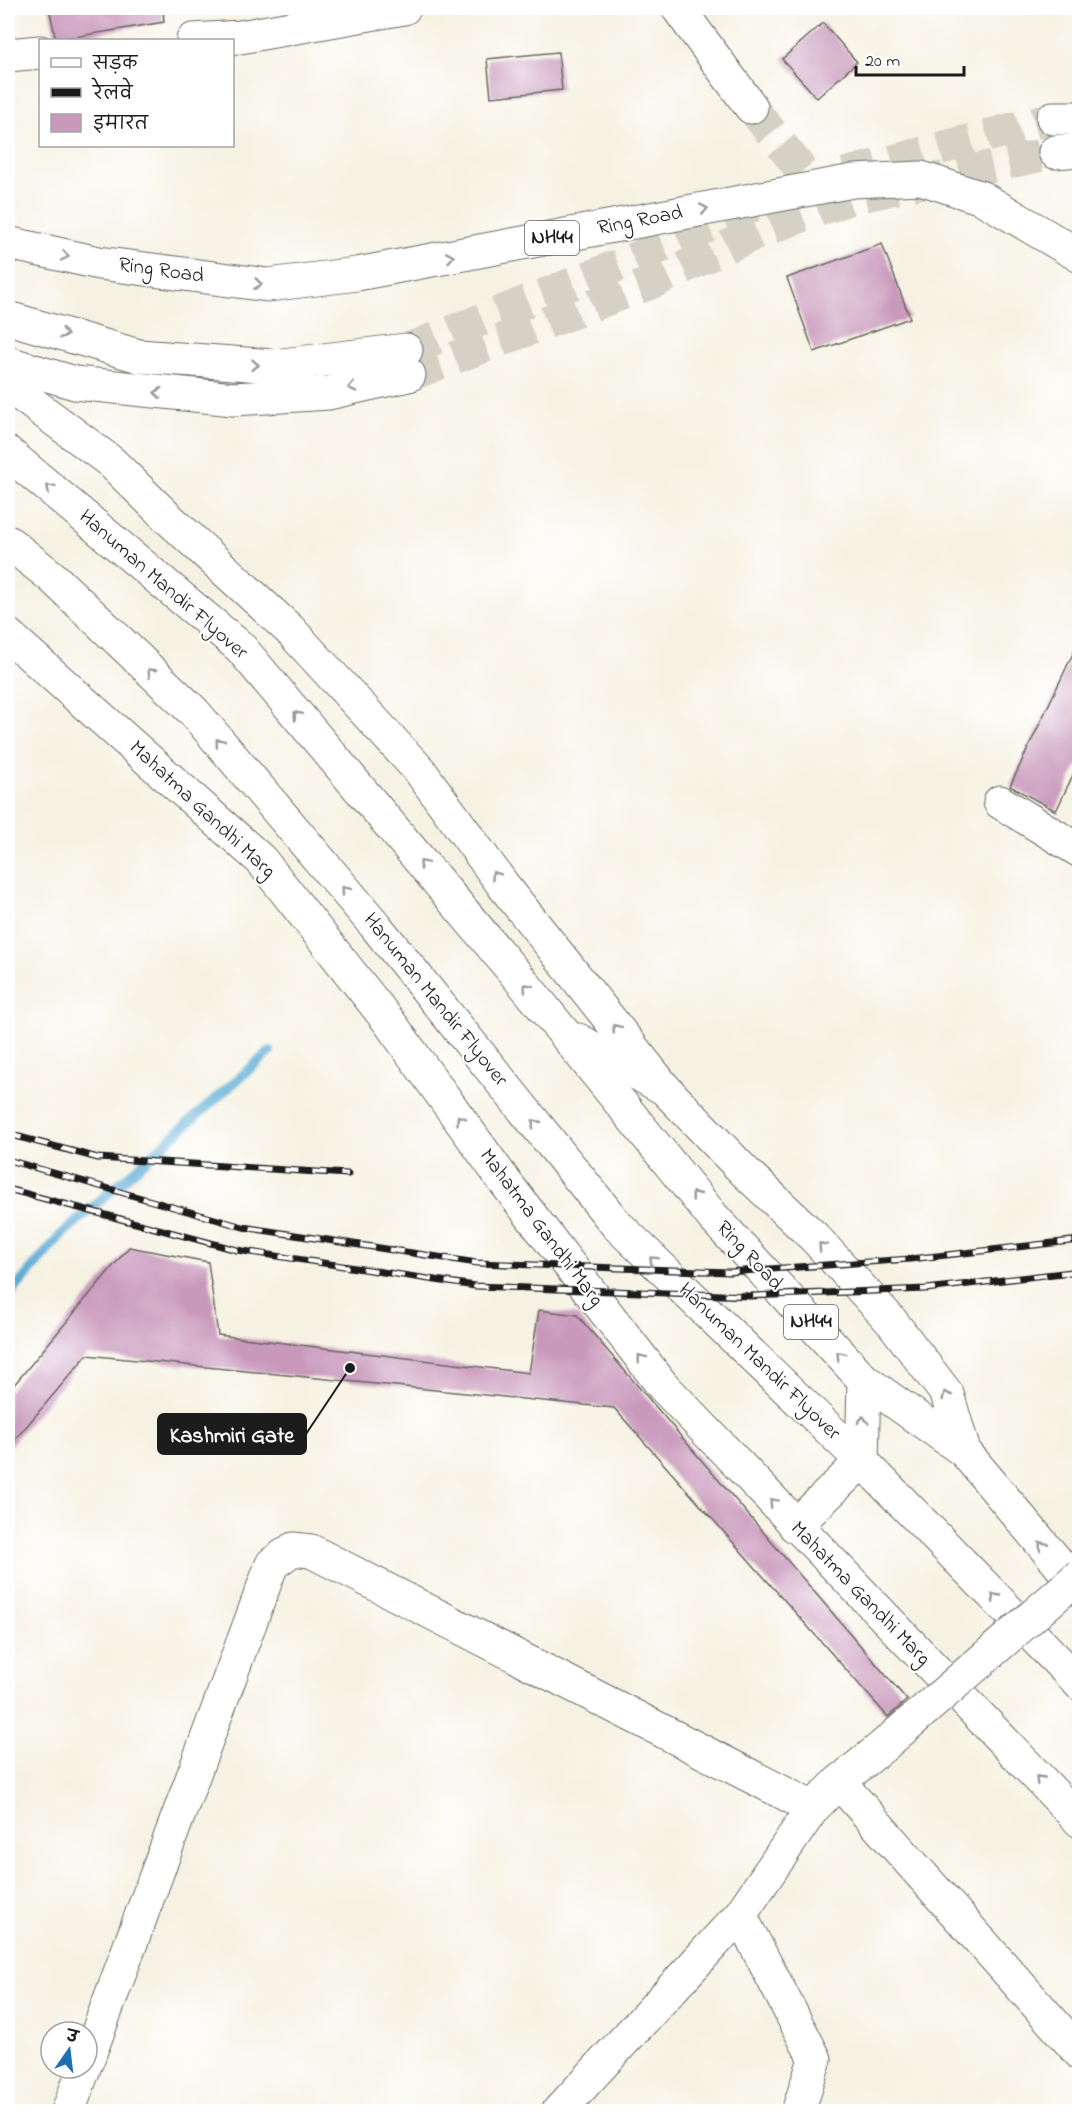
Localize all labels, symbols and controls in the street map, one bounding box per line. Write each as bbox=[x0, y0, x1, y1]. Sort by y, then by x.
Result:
legend bbox=[39, 39, 234, 147]
scale bar bbox=[856, 39, 964, 77]
text: 20 m bbox=[865, 49, 900, 75]
text: सड़क bbox=[92, 52, 138, 78]
text: रेलवे bbox=[91, 77, 134, 108]
text: इमारत bbox=[93, 112, 149, 138]
street label: Ring Road bbox=[595, 198, 686, 246]
one-way arrow bbox=[698, 203, 708, 216]
road number: NH44 bbox=[525, 221, 579, 255]
one-way arrow bbox=[59, 248, 69, 261]
street label: Ring Road bbox=[116, 250, 206, 294]
one-way arrow bbox=[445, 251, 455, 264]
one-way arrow bbox=[253, 277, 262, 289]
one-way arrow bbox=[58, 327, 69, 339]
one-way arrow bbox=[251, 358, 260, 371]
one-way arrow bbox=[348, 380, 358, 393]
one-way arrow bbox=[154, 387, 163, 400]
one-way arrow bbox=[46, 485, 57, 496]
street label: Hanuman Mandir Flyover bbox=[70, 503, 255, 669]
one-way arrow bbox=[148, 668, 159, 679]
one-way arrow bbox=[293, 711, 304, 722]
street label: Mahatma Gandhi Marg bbox=[121, 734, 282, 888]
one-way arrow bbox=[215, 738, 226, 749]
one-way arrow bbox=[419, 860, 430, 871]
one-way arrow bbox=[492, 870, 503, 881]
one-way arrow bbox=[342, 886, 353, 897]
street label: Hanuman Mandir Flyover bbox=[354, 907, 515, 1095]
one-way arrow bbox=[523, 983, 534, 994]
one-way arrow bbox=[613, 1023, 624, 1034]
one-way arrow bbox=[456, 1115, 467, 1126]
one-way arrow bbox=[531, 1119, 542, 1130]
street label: Mahatma Gandhi Marg bbox=[470, 1143, 610, 1315]
one-way arrow bbox=[692, 1191, 703, 1202]
street label: Ring Road bbox=[707, 1214, 789, 1299]
one-way arrow bbox=[818, 1242, 829, 1252]
one-way arrow bbox=[650, 1256, 660, 1267]
street label: Hanuman Mandir Flyover bbox=[670, 1276, 847, 1450]
road number: NH44 bbox=[784, 1305, 838, 1339]
one-way arrow bbox=[837, 1351, 848, 1362]
one-way arrow bbox=[638, 1354, 649, 1365]
one-way arrow bbox=[941, 1391, 953, 1402]
callout: Kashmiri Gate bbox=[158, 1414, 306, 1454]
one-way arrow bbox=[857, 1416, 869, 1425]
text: Kashmiri Gate bbox=[170, 1421, 295, 1453]
one-way arrow bbox=[769, 1499, 780, 1510]
street label: Mahatma Gandhi Marg bbox=[781, 1515, 937, 1675]
one-way arrow bbox=[1038, 1540, 1049, 1551]
one-way arrow bbox=[991, 1594, 1002, 1605]
one-way arrow bbox=[1035, 1775, 1046, 1785]
north arrow bbox=[39, 2020, 99, 2080]
text: उ bbox=[62, 2024, 82, 2051]

